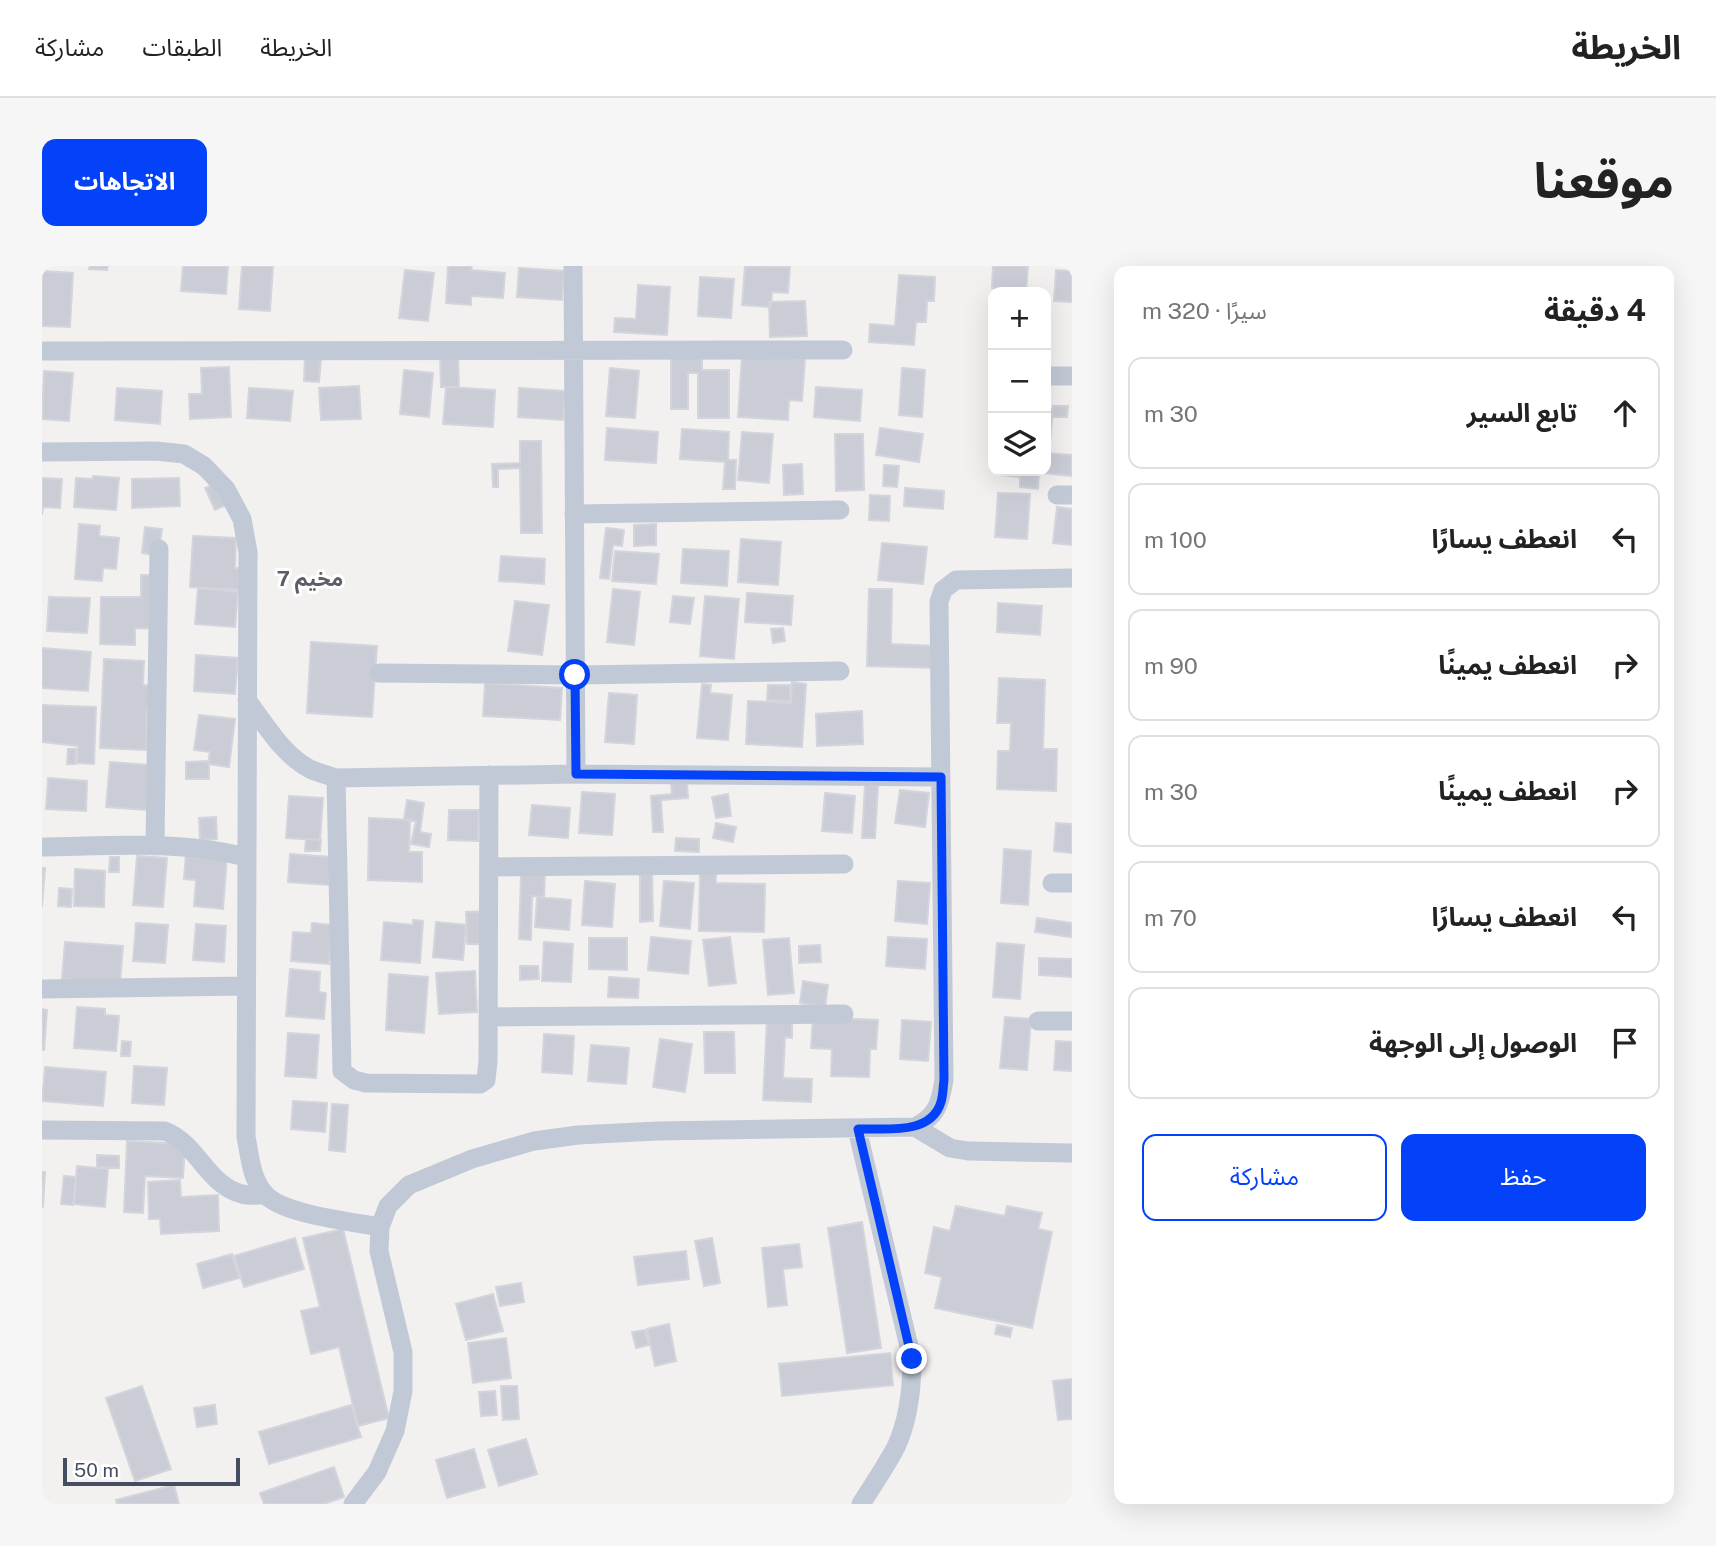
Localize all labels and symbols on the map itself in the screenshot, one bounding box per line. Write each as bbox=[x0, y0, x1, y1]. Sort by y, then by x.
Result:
district label: مخيم 7 bbox=[277, 566, 343, 594]
route start bbox=[559, 659, 590, 690]
route end bbox=[896, 1343, 927, 1374]
scale bar bbox=[63, 1455, 240, 1487]

